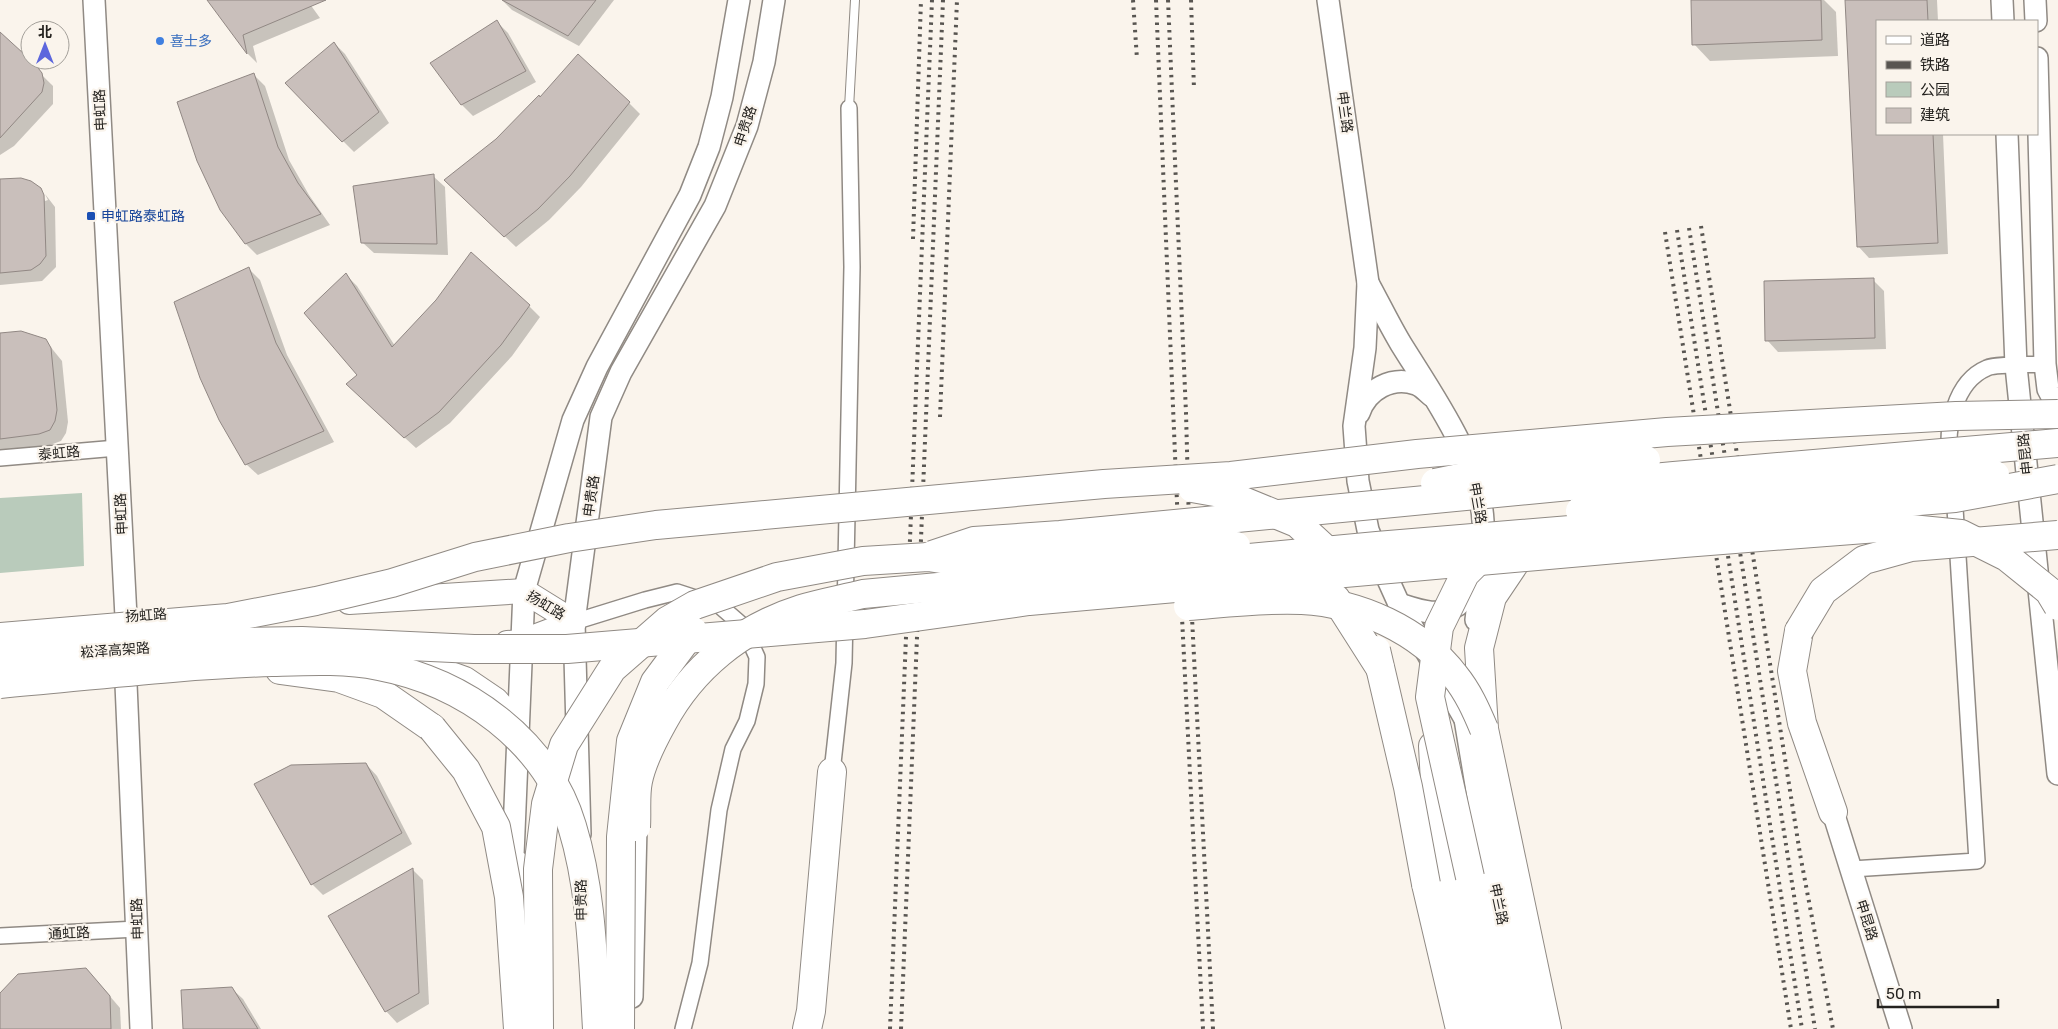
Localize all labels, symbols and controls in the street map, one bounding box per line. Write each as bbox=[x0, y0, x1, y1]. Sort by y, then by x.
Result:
north arrow bbox=[20, 20, 70, 70]
legend bbox=[1876, 20, 2038, 135]
text: 北 bbox=[38, 24, 52, 41]
text: 道路 bbox=[1920, 31, 1950, 49]
place label: 喜士多 bbox=[170, 33, 212, 50]
marker: 喜士多 bbox=[154, 35, 166, 47]
text: 铁路 bbox=[1920, 56, 1950, 74]
text: 公园 bbox=[1920, 81, 1950, 99]
street label: 申虹路 bbox=[91, 89, 110, 131]
street label: 申兰路 bbox=[1333, 90, 1356, 134]
street label: 申贵路 bbox=[731, 104, 760, 149]
text: 建筑 bbox=[1920, 106, 1950, 124]
place label: 申虹路泰虹路 bbox=[101, 208, 185, 225]
marker: 申虹路泰虹路 bbox=[85, 210, 97, 222]
street label: 申昆路 bbox=[2015, 432, 2036, 476]
street label: 泰虹路 bbox=[37, 443, 81, 464]
street label: 申贵路 bbox=[580, 474, 603, 518]
street label: 申兰路 bbox=[1465, 481, 1490, 525]
street label: 申虹路 bbox=[112, 493, 131, 535]
street label: 扬虹路 bbox=[523, 587, 568, 624]
street label: 扬虹路 bbox=[124, 606, 168, 625]
street label: 崧泽高架路 bbox=[80, 640, 151, 661]
street label: 申贵路 bbox=[573, 879, 590, 921]
street label: 申兰路 bbox=[1486, 882, 1511, 926]
street label: 申虹路 bbox=[128, 898, 147, 940]
street label: 申昆路 bbox=[1852, 898, 1881, 943]
street label: 通虹路 bbox=[48, 924, 90, 943]
scale bar bbox=[1878, 976, 1998, 1008]
text: 50 m bbox=[1886, 985, 1921, 1003]

